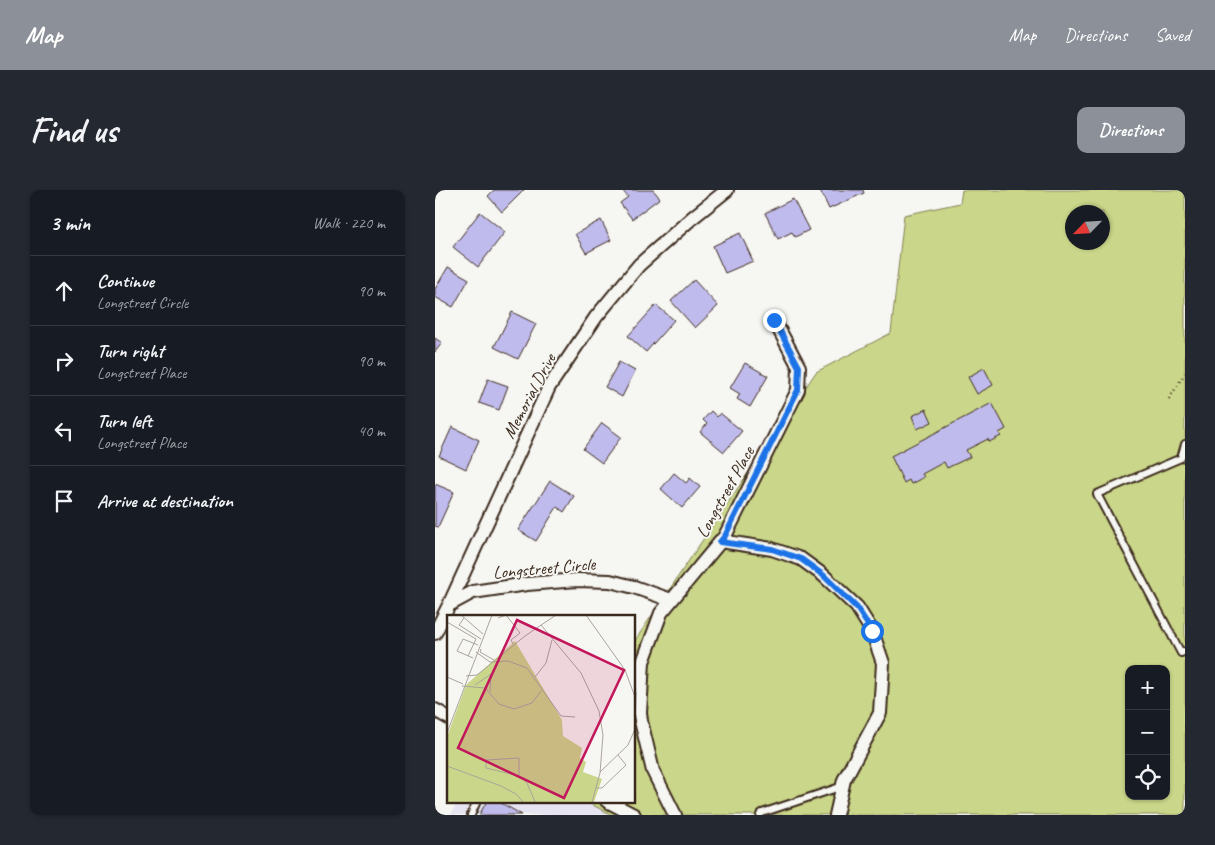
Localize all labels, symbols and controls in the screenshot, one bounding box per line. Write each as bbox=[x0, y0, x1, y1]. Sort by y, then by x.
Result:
text: Map bbox=[25, 20, 62, 50]
text: Map bbox=[1009, 24, 1036, 46]
text: Directions bbox=[1064, 24, 1127, 46]
text: Saved bbox=[1155, 24, 1190, 46]
button: Directions bbox=[1077, 107, 1185, 153]
text: Find us bbox=[30, 108, 117, 153]
north arrow bbox=[1065, 205, 1110, 250]
text: 3 min bbox=[50, 210, 90, 236]
text: Walk · 220 m bbox=[313, 213, 385, 233]
text: Continue bbox=[97, 269, 154, 293]
icon: ahead bbox=[50, 277, 78, 305]
text: 90 m bbox=[358, 281, 385, 301]
text: Longstreet Circle bbox=[97, 293, 188, 313]
route end bbox=[763, 309, 786, 332]
text: Turn right bbox=[97, 339, 164, 363]
icon: right bbox=[50, 347, 78, 375]
street label: Memorial Drive bbox=[498, 349, 561, 442]
text: 90 m bbox=[358, 351, 385, 371]
text: Longstreet Place bbox=[97, 363, 187, 383]
text: Turn left bbox=[97, 409, 152, 433]
icon: left bbox=[50, 417, 78, 445]
text: 40 m bbox=[358, 421, 385, 441]
text: Longstreet Place bbox=[97, 433, 187, 453]
street label: Longstreet Place bbox=[691, 442, 760, 541]
icon: arrive bbox=[50, 487, 78, 515]
text: Arrive at destination bbox=[97, 489, 233, 513]
street label: Longstreet Circle bbox=[492, 552, 597, 583]
inset map bbox=[447, 615, 635, 802]
route start bbox=[861, 620, 884, 643]
map controls bbox=[1125, 665, 1170, 800]
button: + bbox=[1125, 665, 1170, 710]
button: − bbox=[1125, 710, 1170, 755]
button: locate bbox=[1125, 755, 1170, 800]

